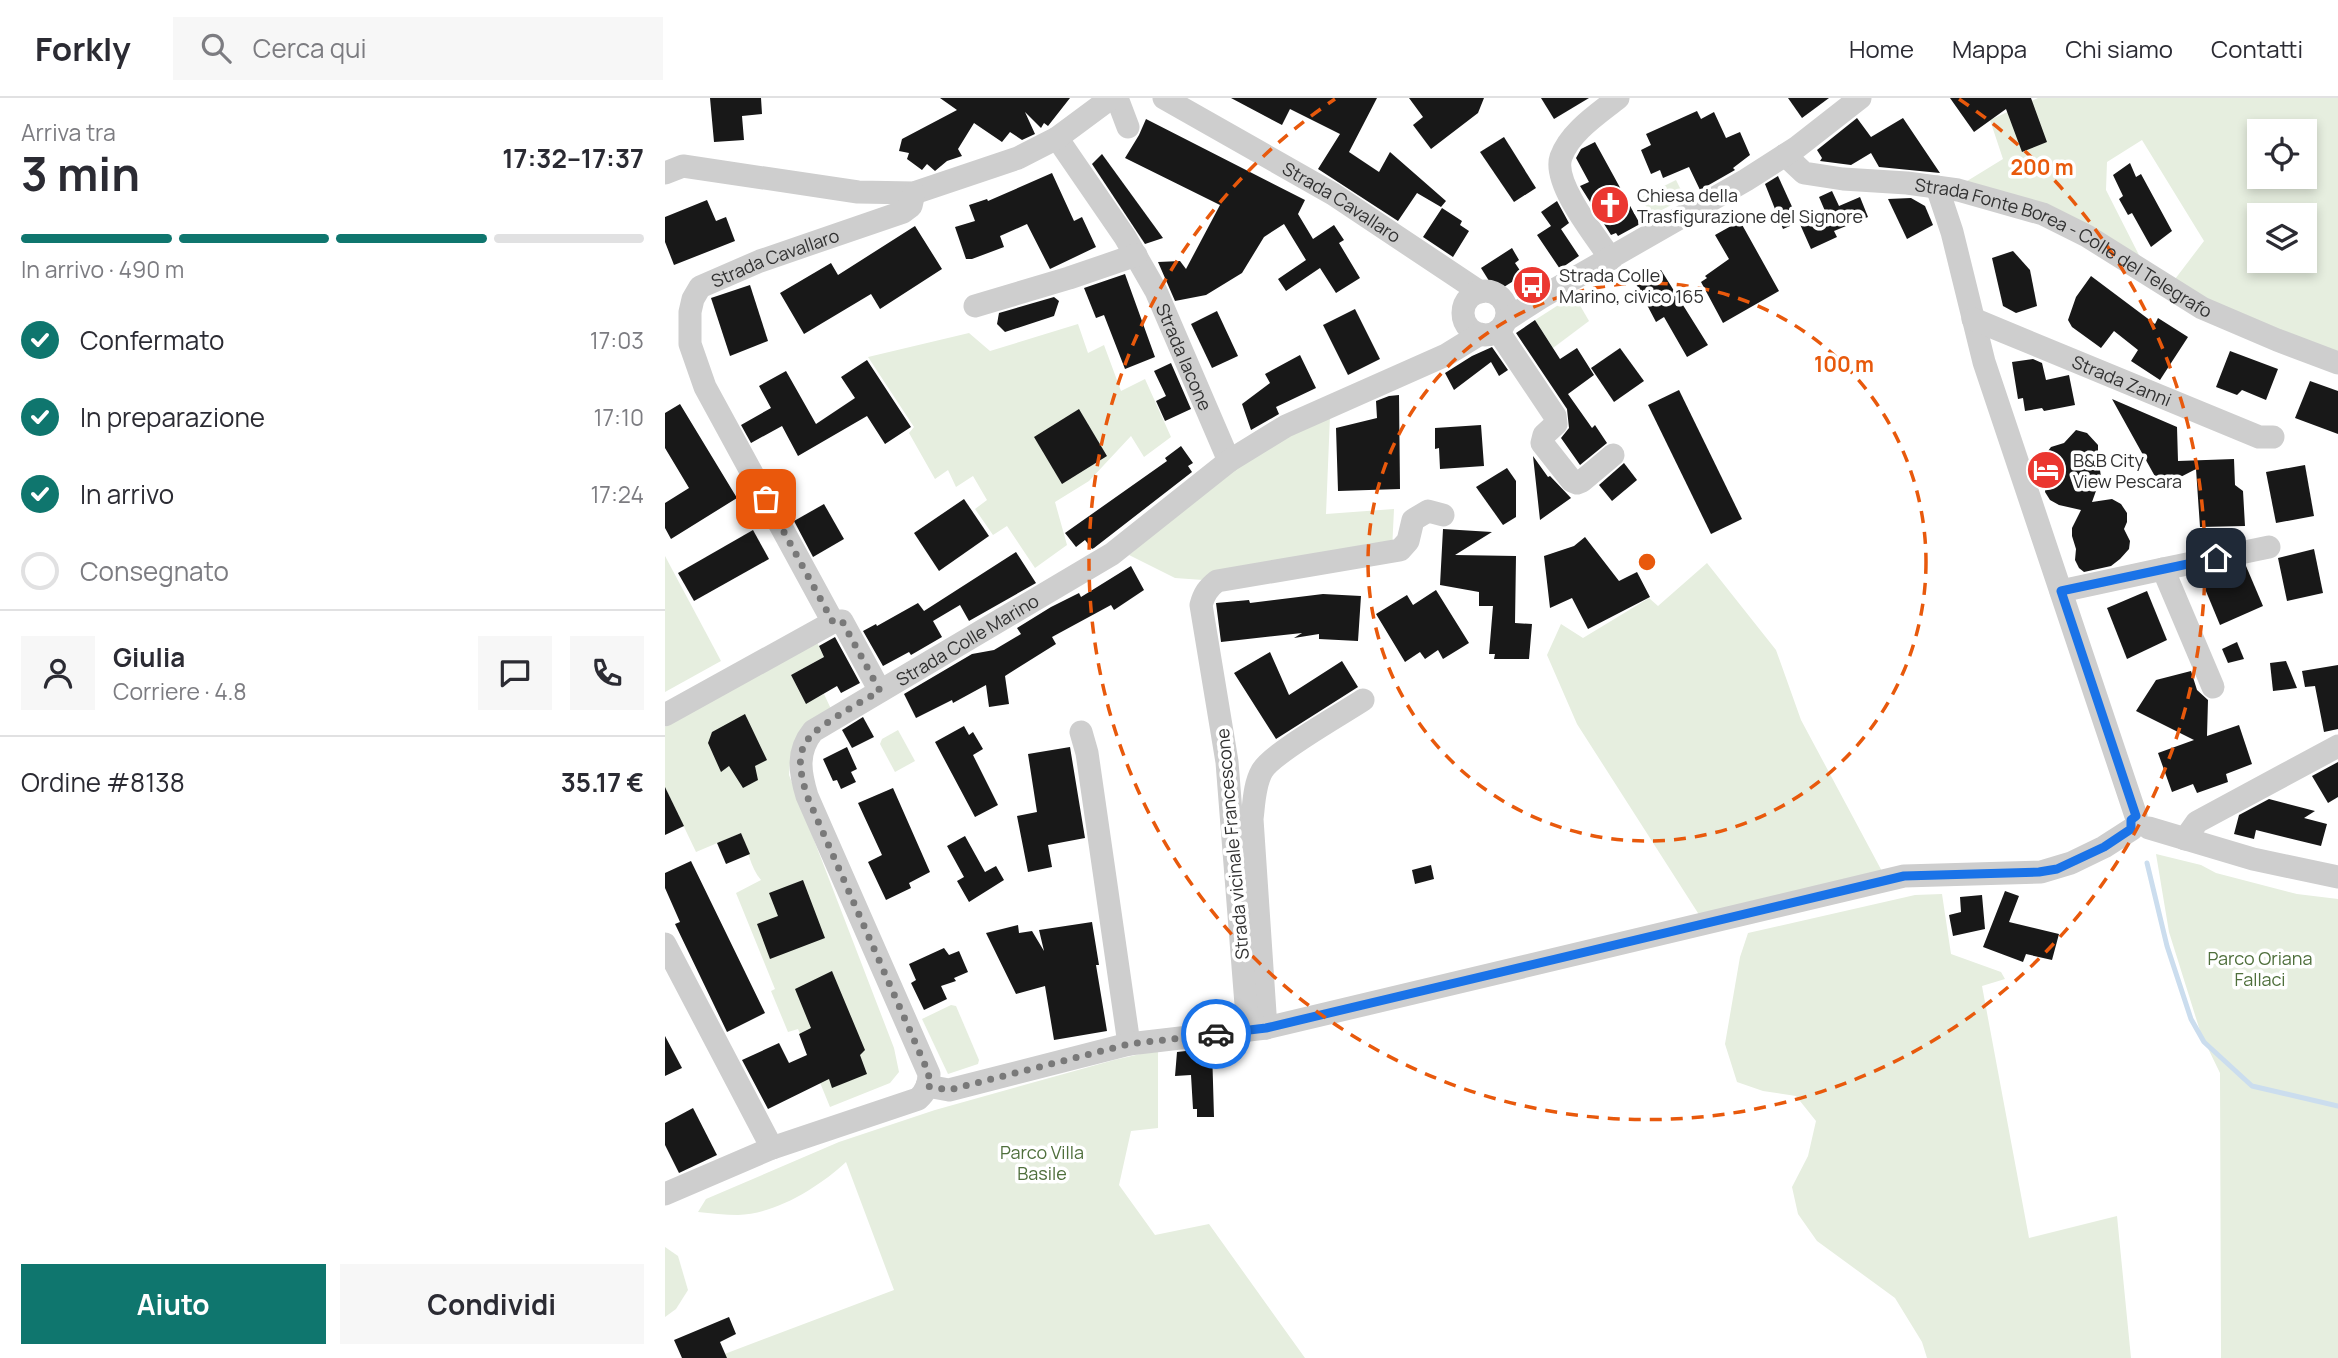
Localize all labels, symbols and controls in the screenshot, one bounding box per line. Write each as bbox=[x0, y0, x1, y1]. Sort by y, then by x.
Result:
search box bbox=[173, 17, 663, 80]
text: Forkly bbox=[35, 26, 131, 71]
icon: search bbox=[197, 29, 235, 67]
text: Cerca qui bbox=[253, 30, 367, 66]
text: Home bbox=[1849, 32, 1914, 65]
text: Mappa bbox=[1952, 32, 2027, 65]
text: Chi siamo bbox=[2065, 32, 2173, 65]
text: Contatti bbox=[2211, 32, 2303, 65]
text: Arriva tra bbox=[21, 116, 116, 148]
map controls bbox=[2247, 119, 2317, 273]
button: locate bbox=[2247, 119, 2317, 189]
text: 17:32–17:37 bbox=[502, 140, 644, 176]
text: 3 min bbox=[21, 142, 140, 205]
text: 200 m bbox=[2010, 153, 2074, 181]
street label: Strada Cavallaro bbox=[1278, 156, 1406, 248]
street label: Strada Fonte Borea - Colle del Telegrafo bbox=[1913, 172, 2216, 323]
place label: Chiesa della Trasfigurazione del Signore bbox=[1637, 183, 1863, 228]
church icon: Chiesa della Trasfigurazione del Signore bbox=[1589, 184, 1631, 226]
button: layers bbox=[2247, 203, 2317, 273]
street label: Strada Cavallaro bbox=[707, 223, 842, 293]
text: In arrivo · 490 m bbox=[21, 253, 184, 285]
place label: Strada Colle Marino, civico 165 bbox=[1559, 263, 1704, 308]
bus stop icon: Strada Colle Marino, civico 165 bbox=[1511, 264, 1553, 306]
street label: Strada Iacone bbox=[1151, 299, 1218, 414]
icon: check bbox=[21, 321, 59, 359]
text: Confermato bbox=[80, 322, 224, 358]
text: 17:03 bbox=[590, 324, 644, 356]
street label: Strada Zanni bbox=[2069, 349, 2175, 412]
text: 100 m bbox=[1814, 350, 1874, 378]
icon: check bbox=[21, 398, 59, 436]
text: In preparazione bbox=[80, 399, 265, 435]
text: 17:10 bbox=[594, 401, 644, 433]
place label: B&B City View Pescara bbox=[2073, 448, 2182, 493]
hotel icon: B&B City View Pescara bbox=[2025, 449, 2067, 491]
pin bbox=[736, 469, 796, 529]
icon: check bbox=[21, 475, 59, 513]
text: In arrivo bbox=[80, 476, 174, 512]
text: 17:24 bbox=[590, 478, 644, 510]
icon: bag bbox=[747, 480, 785, 518]
pin bbox=[2186, 528, 2246, 588]
icon: home bbox=[2197, 539, 2235, 577]
centre of rings bbox=[1635, 550, 1659, 574]
text: Consegnato bbox=[80, 553, 229, 589]
street label: Strada Colle Marino bbox=[891, 588, 1043, 691]
button: person bbox=[21, 636, 95, 710]
button: chat bbox=[478, 636, 552, 710]
button: phone bbox=[570, 636, 644, 710]
text: Giulia bbox=[113, 639, 185, 675]
text: Corriere · 4.8 bbox=[113, 675, 247, 707]
street label: Strada vicinale Francescone bbox=[1210, 727, 1254, 961]
text: Ordine #8138 bbox=[21, 764, 185, 800]
text: 35.17 € bbox=[561, 764, 644, 800]
park label: Parco Oriana Fallaci bbox=[2207, 946, 2313, 991]
courier bbox=[1181, 999, 1251, 1069]
icon: car bbox=[1197, 1015, 1235, 1053]
park label: Parco Villa Basile bbox=[1000, 1140, 1084, 1185]
button: Aiuto bbox=[21, 1264, 326, 1344]
button: Condividi bbox=[340, 1264, 644, 1344]

